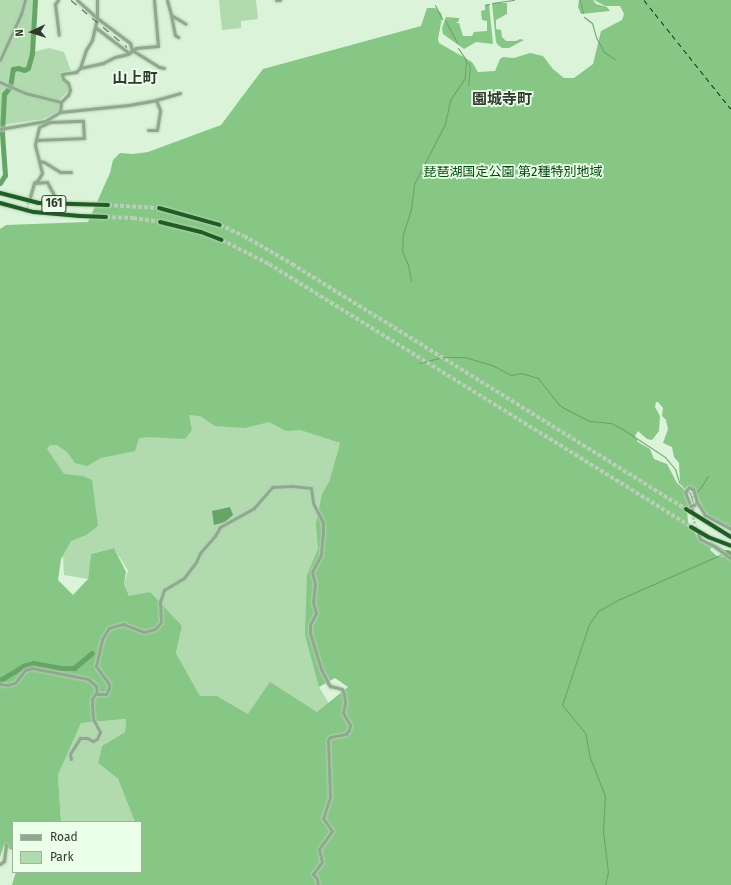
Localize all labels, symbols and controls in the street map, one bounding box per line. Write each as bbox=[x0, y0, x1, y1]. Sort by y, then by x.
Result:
north arrow bbox=[12, 12, 52, 52]
text: N bbox=[13, 29, 26, 37]
district label: 山上町 bbox=[113, 70, 157, 88]
district label: 園城寺町 bbox=[472, 91, 532, 109]
park label: 琵琶湖国定公園 第2種特別地域 bbox=[424, 164, 602, 180]
road number: 161 bbox=[41, 194, 67, 214]
legend bbox=[12, 821, 142, 873]
text: Road bbox=[50, 830, 78, 844]
text: Park bbox=[50, 850, 74, 864]

